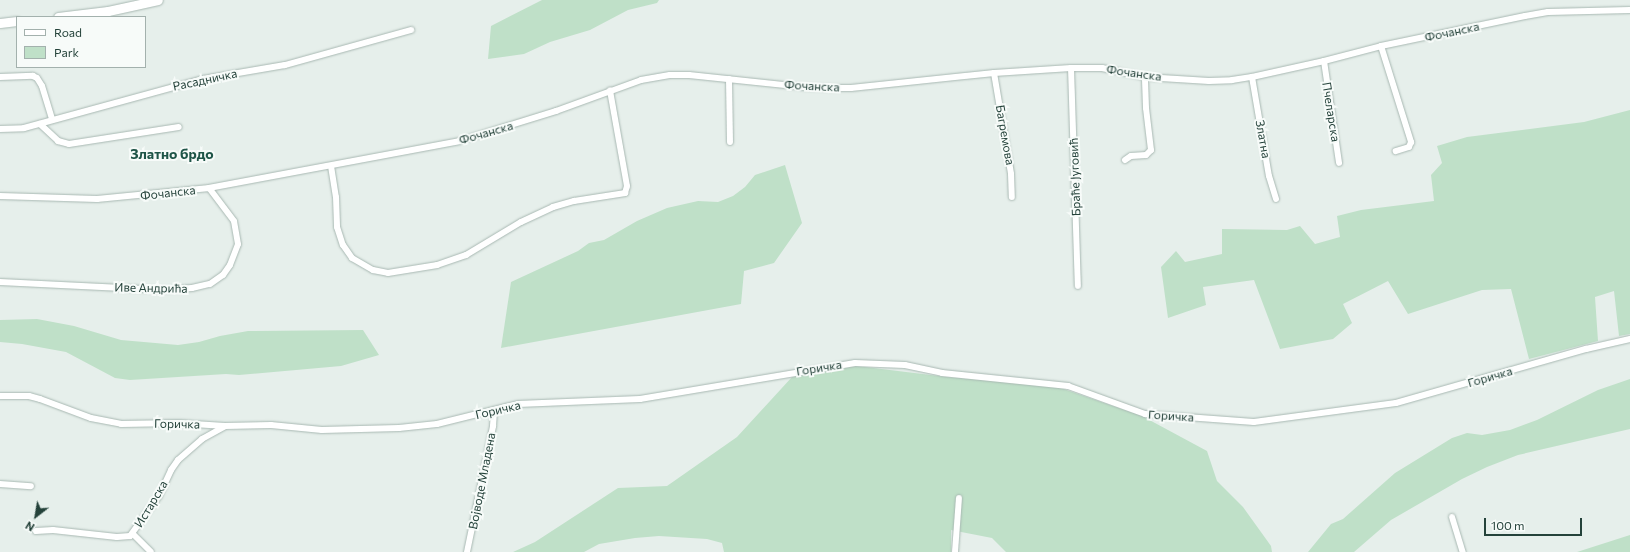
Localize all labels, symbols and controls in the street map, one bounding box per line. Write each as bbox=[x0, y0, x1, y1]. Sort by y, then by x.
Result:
legend bbox=[16, 16, 146, 68]
street label: Фочанска bbox=[1423, 19, 1481, 45]
text: Road bbox=[54, 25, 82, 39]
text: Park bbox=[54, 45, 79, 59]
street label: Фочанска bbox=[1106, 62, 1162, 84]
street label: Расадничка bbox=[171, 66, 239, 94]
street label: Фочанска bbox=[784, 77, 840, 95]
street label: Пчеларска bbox=[1319, 81, 1343, 143]
street label: Багремова bbox=[993, 104, 1017, 166]
street label: Фочанска bbox=[457, 118, 515, 148]
street label: Златна bbox=[1253, 119, 1273, 159]
street label: Браће Југовић bbox=[1066, 138, 1084, 216]
district label: Златно брдо bbox=[130, 146, 214, 162]
street label: Фочанска bbox=[140, 183, 196, 203]
street label: Иве Андрића bbox=[114, 280, 188, 296]
street label: Горичка bbox=[795, 357, 843, 379]
street label: Горичка bbox=[1466, 364, 1514, 390]
street label: Горичка bbox=[474, 398, 522, 422]
street label: Горичка bbox=[1148, 407, 1194, 425]
street label: Горичка bbox=[154, 416, 200, 432]
street label: Војводе Младена bbox=[466, 431, 498, 531]
street label: Истарска bbox=[131, 478, 171, 530]
north arrow bbox=[16, 496, 56, 536]
scale bar bbox=[1486, 510, 1584, 536]
text: 100 m bbox=[1491, 518, 1525, 532]
text: N bbox=[23, 519, 36, 534]

